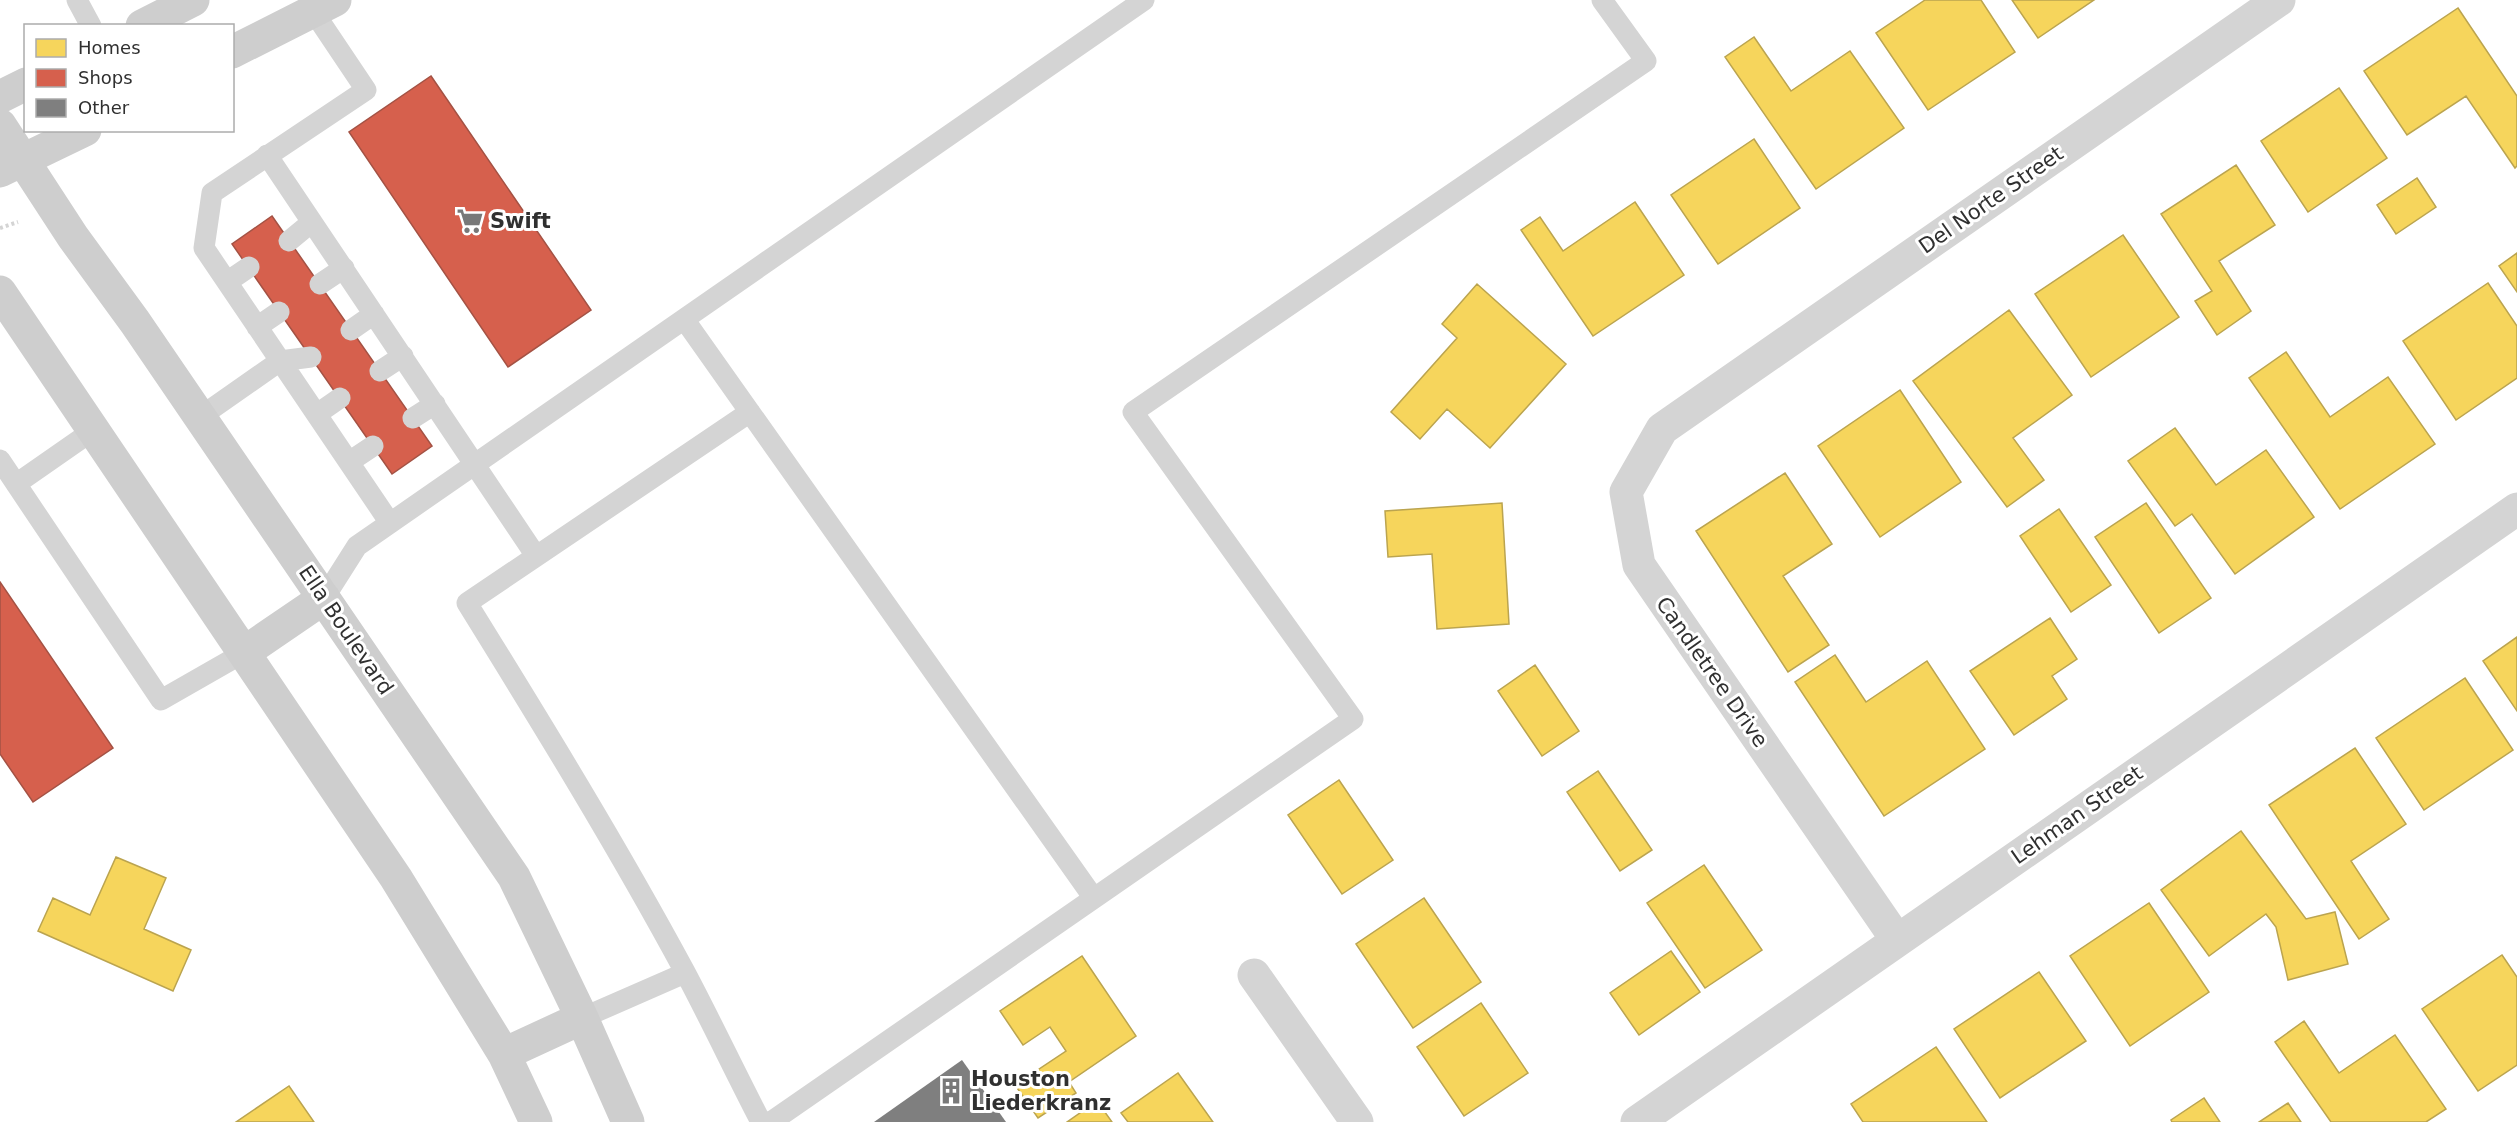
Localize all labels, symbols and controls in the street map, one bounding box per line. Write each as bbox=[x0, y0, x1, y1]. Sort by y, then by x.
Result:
legend bbox=[24, 24, 234, 132]
text: Homes bbox=[78, 37, 141, 58]
text: Shops bbox=[78, 67, 133, 88]
text: Other bbox=[78, 97, 130, 118]
street label: Del Norte Street bbox=[1914, 141, 2068, 259]
supermarket icon: Swift bbox=[455, 206, 485, 236]
place label: Swift bbox=[490, 209, 551, 233]
street label: Ella Boulevard bbox=[294, 561, 398, 699]
street label: Candletree Drive bbox=[1651, 592, 1773, 752]
street label: Lehman Street bbox=[2007, 761, 2147, 869]
place label: Houston Liederkranz bbox=[971, 1067, 1111, 1115]
building icon: Houston Liederkranz bbox=[936, 1076, 966, 1106]

